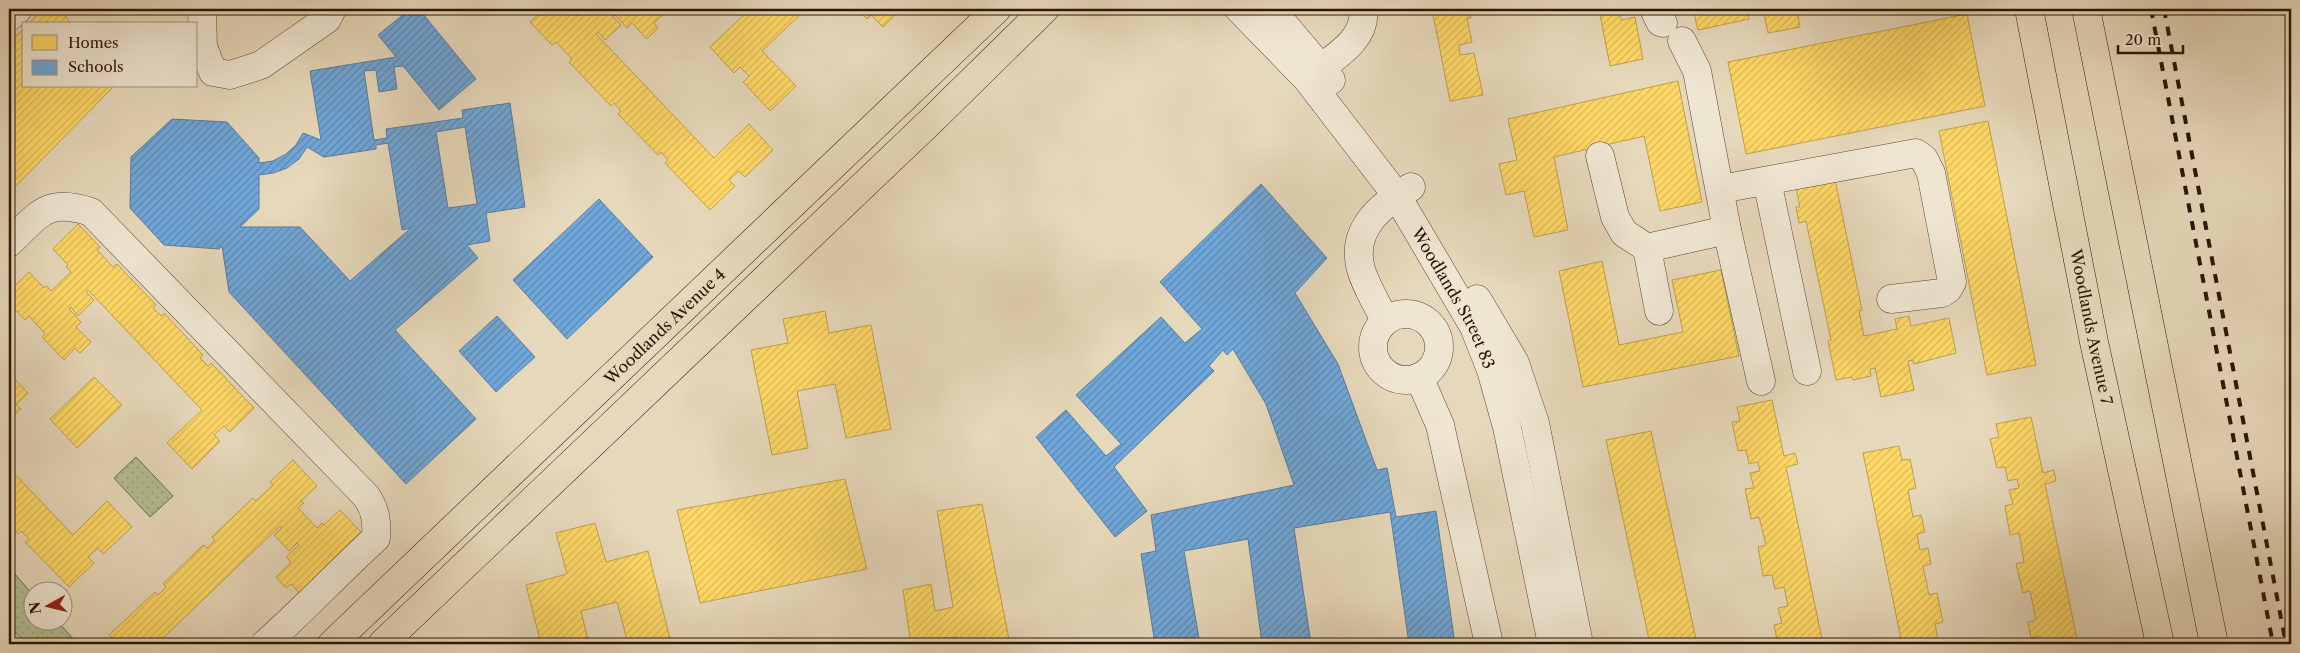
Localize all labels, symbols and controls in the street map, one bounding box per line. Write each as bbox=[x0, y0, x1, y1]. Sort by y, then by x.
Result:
legend bbox=[22, 22, 198, 88]
scale bar bbox=[2118, 22, 2182, 54]
text: 20 m bbox=[2125, 30, 2161, 49]
text: Homes bbox=[68, 33, 119, 52]
text: Schools bbox=[68, 57, 124, 76]
street label: Woodlands Street 83 bbox=[1407, 223, 1499, 371]
street label: Woodlands Avenue 7 bbox=[2066, 246, 2117, 407]
street label: Woodlands Avenue 4 bbox=[599, 264, 729, 389]
north arrow bbox=[22, 580, 72, 630]
text: N bbox=[25, 601, 45, 615]

